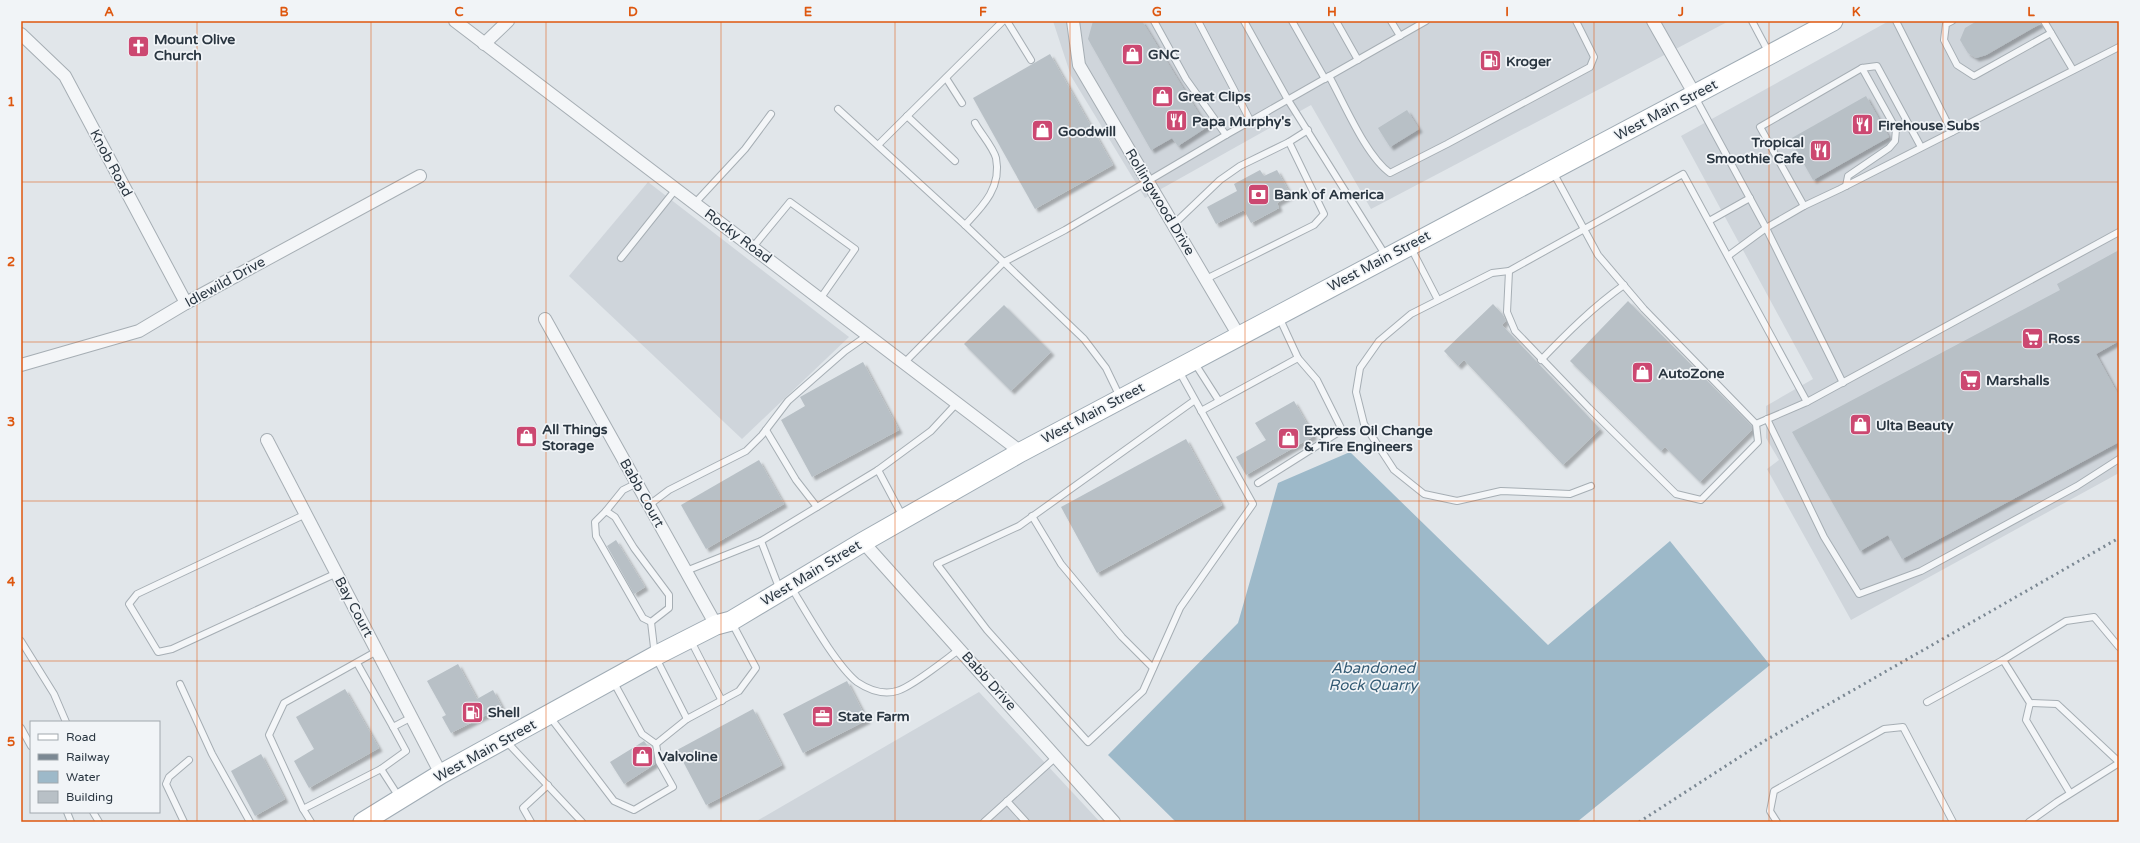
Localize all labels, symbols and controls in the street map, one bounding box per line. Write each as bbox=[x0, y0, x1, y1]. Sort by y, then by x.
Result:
text: A bbox=[104, 4, 114, 20]
text: B bbox=[279, 4, 289, 20]
text: C bbox=[454, 4, 464, 20]
text: D bbox=[628, 4, 638, 20]
text: E bbox=[804, 4, 812, 20]
text: F bbox=[979, 4, 987, 20]
text: G bbox=[1152, 4, 1162, 20]
text: H bbox=[1327, 4, 1337, 20]
text: I bbox=[1505, 4, 1509, 20]
text: J bbox=[1677, 4, 1684, 20]
text: K bbox=[1852, 4, 1861, 20]
text: L bbox=[2027, 4, 2035, 20]
place label: Mount Olive Church bbox=[154, 31, 235, 64]
church icon: Mount Olive Church bbox=[126, 34, 152, 60]
shop icon: GNC bbox=[1120, 41, 1146, 67]
place label: GNC bbox=[1148, 46, 1180, 63]
fuel station icon: Kroger bbox=[1478, 48, 1504, 74]
place label: Kroger bbox=[1506, 53, 1552, 70]
street label: West Main Street bbox=[1612, 75, 1721, 144]
shop icon: Great Clips bbox=[1149, 83, 1175, 109]
place label: Great Clips bbox=[1178, 88, 1251, 105]
text: 1 bbox=[7, 94, 15, 110]
restaurant icon: Papa Murphy's bbox=[1163, 108, 1189, 134]
restaurant icon: Firehouse Subs bbox=[1849, 112, 1875, 138]
place label: Papa Murphy's bbox=[1192, 113, 1291, 130]
place label: Firehouse Subs bbox=[1878, 117, 1980, 134]
shop icon: Goodwill bbox=[1030, 118, 1056, 144]
place label: Goodwill bbox=[1058, 123, 1116, 140]
street label: Knob Road bbox=[86, 126, 136, 200]
place label: Tropical Smoothie Cafe bbox=[1706, 134, 1804, 167]
restaurant icon: Tropical Smoothie Cafe bbox=[1807, 137, 1833, 163]
street label: Rollingwood Drive bbox=[1121, 146, 1199, 258]
bank icon: Bank of America bbox=[1245, 181, 1271, 207]
place label: Bank of America bbox=[1274, 186, 1384, 203]
street label: Rocky Road bbox=[701, 205, 775, 267]
street label: West Main Street bbox=[1325, 226, 1434, 295]
street label: Idlewild Drive bbox=[182, 253, 268, 311]
text: 2 bbox=[7, 254, 15, 270]
supermarket icon: Ross bbox=[2020, 325, 2046, 351]
place label: Ross bbox=[2048, 330, 2080, 347]
shop icon: AutoZone bbox=[1629, 360, 1655, 386]
place label: AutoZone bbox=[1658, 365, 1725, 382]
supermarket icon: Marshalls bbox=[1958, 367, 1984, 393]
place label: Marshalls bbox=[1986, 372, 2050, 389]
street label: West Main Street bbox=[1039, 378, 1148, 447]
shop icon: Ulta Beauty bbox=[1848, 412, 1874, 438]
text: 3 bbox=[7, 414, 15, 430]
place label: Ulta Beauty bbox=[1876, 417, 1954, 434]
place label: All Things Storage bbox=[542, 421, 608, 454]
place label: Express Oil Change & Tire Engineers bbox=[1304, 422, 1433, 455]
shop icon: All Things Storage bbox=[513, 424, 539, 450]
shop icon: Express Oil Change & Tire Engineers bbox=[1275, 425, 1301, 451]
street label: Babb Court bbox=[616, 456, 668, 531]
street label: West Main Street bbox=[758, 536, 865, 610]
text: 4 bbox=[7, 574, 16, 590]
street label: Bay Court bbox=[331, 574, 377, 641]
street label: Babb Drive bbox=[958, 648, 1020, 714]
water label: Abandoned Rock Quarry bbox=[1328, 659, 1419, 694]
fuel station icon: Shell bbox=[459, 699, 485, 725]
office icon: State Farm bbox=[809, 703, 835, 729]
place label: Shell bbox=[488, 704, 520, 721]
place label: State Farm bbox=[838, 708, 910, 725]
street label: West Main Street bbox=[431, 716, 540, 786]
legend bbox=[30, 721, 160, 813]
text: Road bbox=[66, 730, 96, 744]
text: 5 bbox=[7, 734, 15, 750]
shop icon: Valvoline bbox=[630, 743, 656, 769]
place label: Valvoline bbox=[658, 748, 718, 765]
text: Railway bbox=[66, 750, 110, 764]
text: Water bbox=[66, 770, 101, 784]
text: Building bbox=[66, 790, 113, 804]

